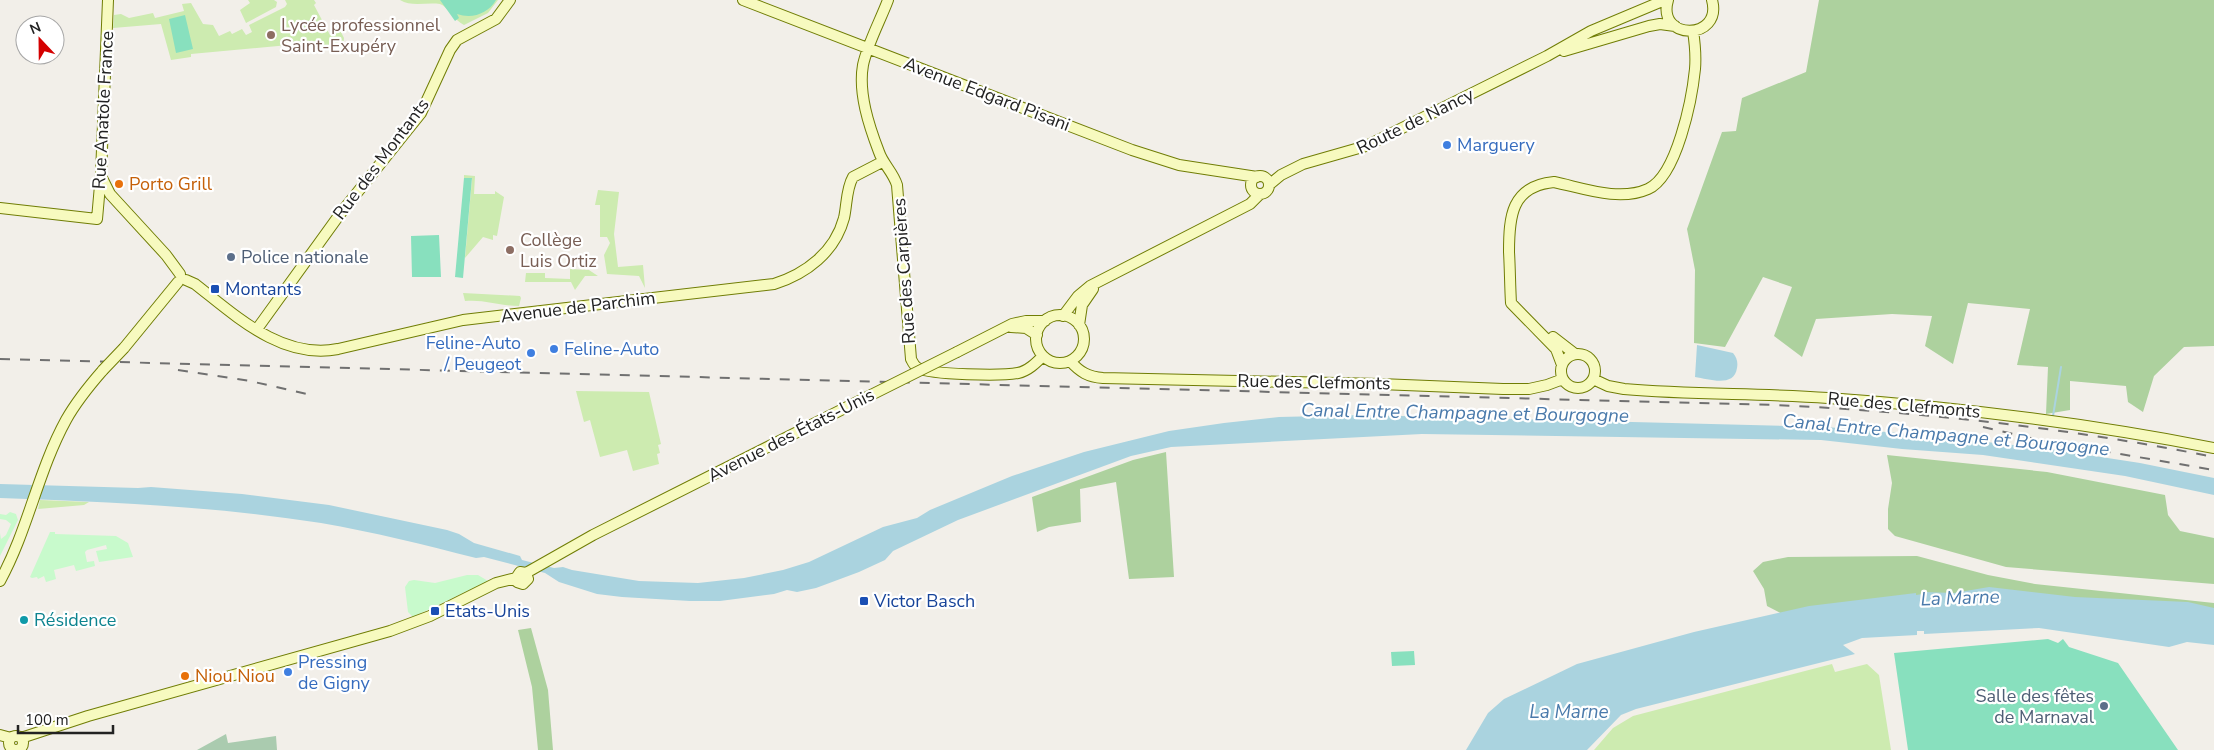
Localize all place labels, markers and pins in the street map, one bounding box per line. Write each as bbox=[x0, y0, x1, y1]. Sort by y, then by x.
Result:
place label: Lycée professionnel Saint-Exupéry bbox=[281, 13, 441, 58]
marker: Lycée professionnel Saint-Exupéry bbox=[265, 29, 277, 41]
place label: Marguery bbox=[1457, 133, 1535, 157]
marker: Marguery bbox=[1441, 139, 1453, 151]
place label: Porto Grill bbox=[129, 172, 213, 196]
marker: Porto Grill bbox=[113, 178, 125, 190]
place label: Collège Luis Ortiz bbox=[520, 228, 597, 273]
marker: Collège Luis Ortiz bbox=[504, 244, 516, 256]
place label: Police nationale bbox=[241, 245, 369, 269]
marker: Police nationale bbox=[225, 251, 237, 263]
place label: Montants bbox=[225, 277, 302, 301]
marker: Montants bbox=[209, 283, 221, 295]
place label: Feline-Auto / Peugeot bbox=[426, 331, 522, 376]
place label: Feline-Auto bbox=[564, 337, 659, 361]
marker: Feline-Auto bbox=[548, 343, 560, 355]
marker: Feline-Auto / Peugeot bbox=[525, 347, 537, 359]
place label: Victor Basch bbox=[873, 589, 975, 613]
marker: Victor Basch bbox=[858, 595, 870, 607]
place label: Etats-Unis bbox=[445, 599, 530, 623]
marker: Etats-Unis bbox=[429, 605, 441, 617]
place label: Résidence bbox=[34, 608, 116, 632]
marker: Résidence bbox=[18, 614, 30, 626]
place label: Pressing de Gigny bbox=[298, 650, 371, 695]
place label: Niou Niou bbox=[195, 664, 275, 688]
marker: Pressing de Gigny bbox=[282, 666, 294, 678]
marker: Niou Niou bbox=[179, 670, 191, 682]
place label: Salle des fêtes de Marnaval bbox=[1976, 684, 2095, 729]
marker: Salle des fêtes de Marnaval bbox=[2098, 700, 2110, 712]

